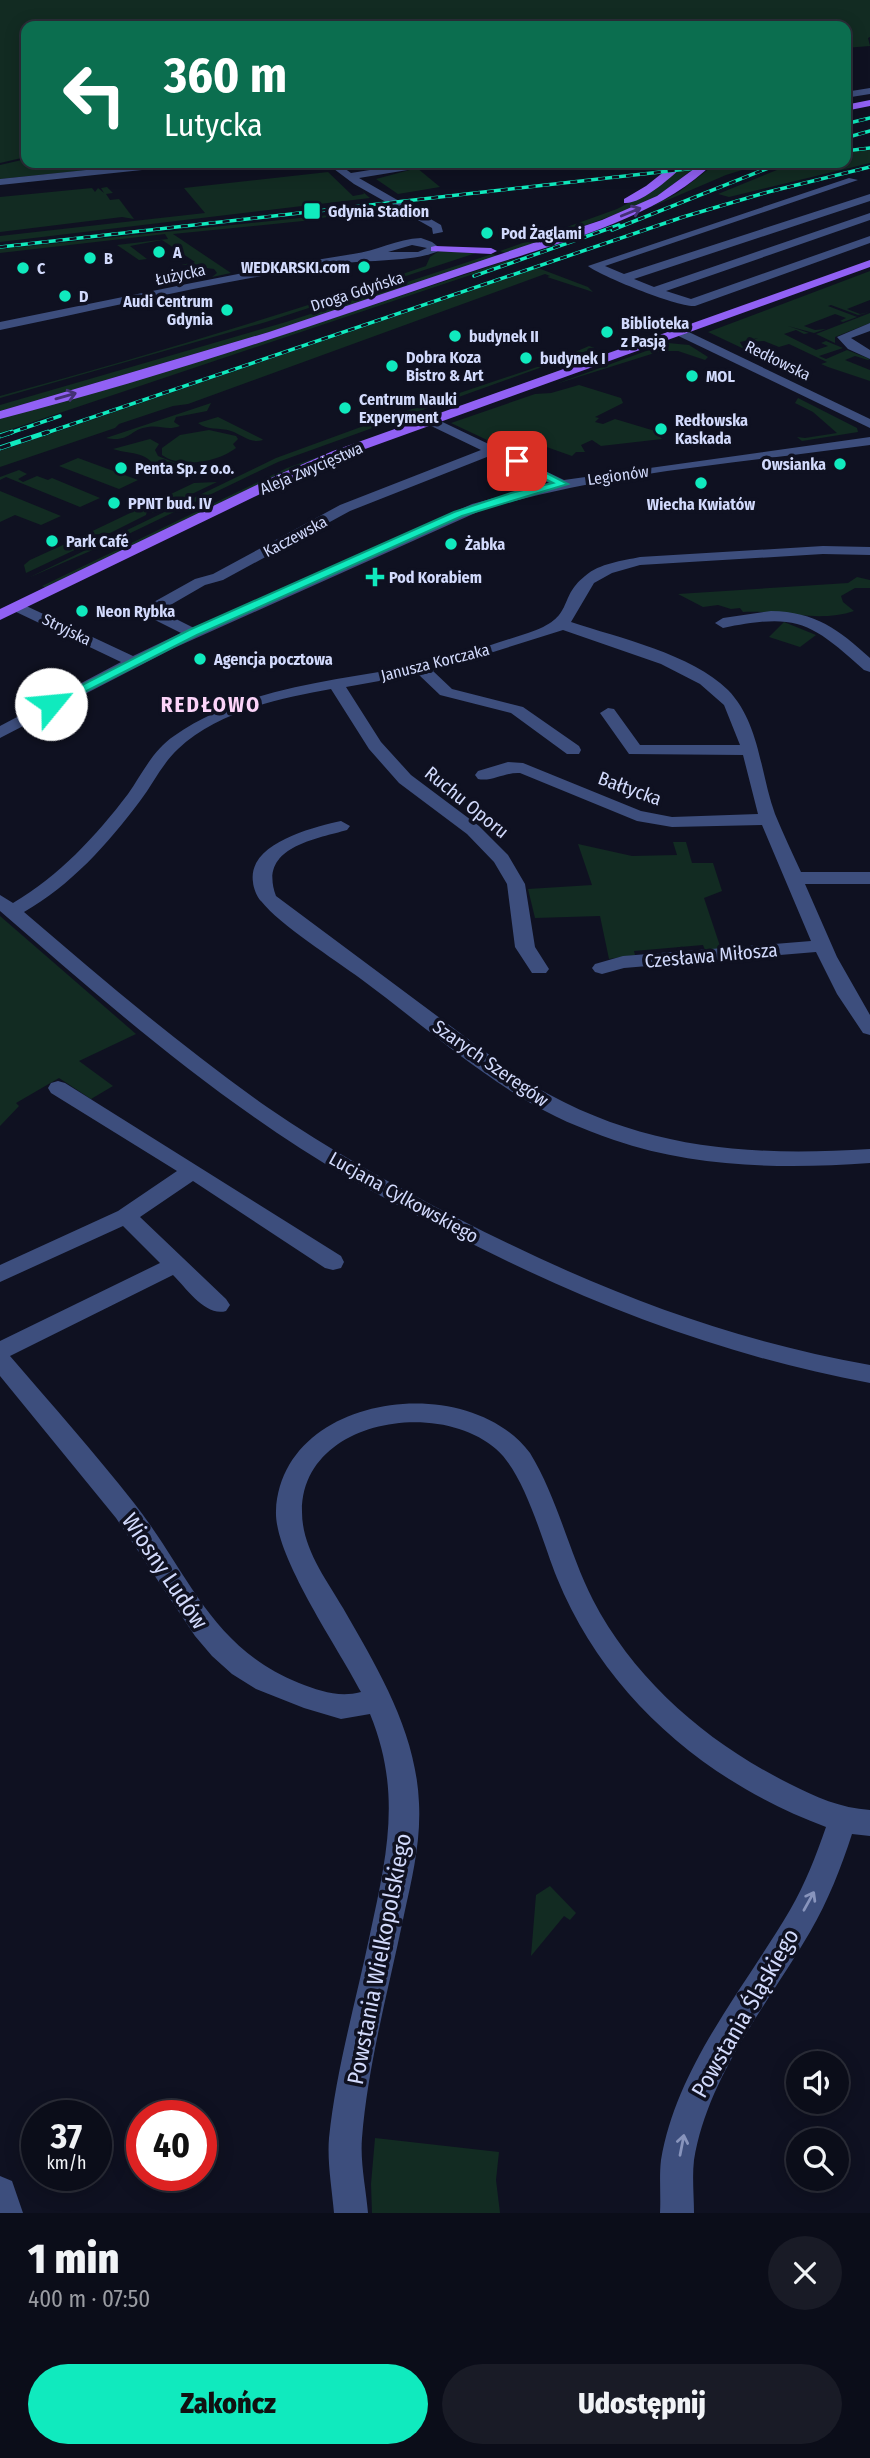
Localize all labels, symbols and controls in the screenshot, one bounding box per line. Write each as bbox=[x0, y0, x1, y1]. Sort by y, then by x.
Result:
text: 360 m bbox=[164, 46, 287, 105]
icon: left bbox=[49, 49, 140, 140]
text: Lutycka bbox=[164, 106, 263, 144]
marker: Gdynia Stadion bbox=[302, 201, 322, 221]
place label: Gdynia Stadion bbox=[328, 202, 429, 221]
one-way arrow bbox=[620, 205, 642, 218]
place label: Pod Żaglami bbox=[501, 224, 582, 243]
marker: Pod Żaglami bbox=[479, 225, 495, 241]
place label: A bbox=[172, 243, 182, 262]
marker: A bbox=[151, 244, 167, 260]
place label: B bbox=[104, 249, 113, 268]
marker: B bbox=[82, 250, 98, 266]
place label: WEDKARSKI.com bbox=[241, 258, 350, 277]
place label: C bbox=[37, 259, 46, 278]
marker: WEDKARSKI.com bbox=[356, 259, 372, 275]
marker: C bbox=[15, 260, 31, 276]
street label: Łużycka bbox=[153, 260, 207, 289]
street label: Droga Gdyńska bbox=[308, 267, 406, 315]
place label: D bbox=[79, 287, 89, 306]
marker: D bbox=[57, 288, 73, 304]
place label: Audi Centrum Gdynia bbox=[122, 292, 213, 329]
marker: Audi Centrum Gdynia bbox=[219, 302, 235, 318]
place label: Biblioteka z Pasją bbox=[621, 314, 689, 351]
marker: Biblioteka z Pasją bbox=[599, 324, 615, 340]
place label: budynek II bbox=[469, 327, 539, 346]
marker: budynek II bbox=[447, 328, 463, 344]
street label: Redłowska bbox=[742, 337, 814, 384]
place label: Dobra Koza Bistro & Art bbox=[406, 348, 484, 385]
place label: budynek I bbox=[540, 349, 606, 368]
marker: budynek I bbox=[518, 350, 534, 366]
marker: Dobra Koza Bistro & Art bbox=[384, 358, 400, 374]
place label: MOL bbox=[706, 367, 735, 386]
marker: MOL bbox=[684, 368, 700, 384]
one-way arrow bbox=[54, 388, 76, 401]
place label: Centrum Nauki Experyment bbox=[359, 390, 457, 427]
marker: Centrum Nauki Experyment bbox=[337, 400, 353, 416]
place label: Redłowska Kaskada bbox=[675, 411, 748, 448]
marker: Redłowska Kaskada bbox=[653, 421, 669, 437]
pin bbox=[487, 431, 547, 491]
street label: Aleja Zwycięstwa bbox=[257, 438, 366, 499]
icon: arrive bbox=[498, 442, 536, 480]
place label: Owsianka bbox=[762, 455, 826, 474]
marker: Owsianka bbox=[832, 456, 848, 472]
place label: Penta Sp. z o.o. bbox=[135, 459, 235, 478]
marker: Penta Sp. z o.o. bbox=[113, 460, 129, 476]
street label: Legionów bbox=[586, 462, 651, 489]
marker: Wiecha Kwiatów bbox=[693, 475, 709, 491]
place label: PPNT bud. IV bbox=[128, 494, 212, 513]
marker: PPNT bud. IV bbox=[106, 495, 122, 511]
place label: Wiecha Kwiatów bbox=[647, 495, 755, 514]
street label: Kaczewska bbox=[260, 512, 331, 561]
place label: Park Café bbox=[66, 532, 129, 551]
marker: Park Café bbox=[44, 533, 60, 549]
place label: Żabka bbox=[465, 535, 505, 554]
marker: Żabka bbox=[443, 536, 459, 552]
place label: Pod Korabiem bbox=[389, 568, 482, 587]
marker: Pod Korabiem bbox=[367, 569, 383, 585]
place label: Neon Rybka bbox=[96, 602, 175, 621]
marker: Neon Rybka bbox=[74, 603, 90, 619]
street label: Stryjska bbox=[39, 610, 94, 649]
street label: Janusza Korczaka bbox=[379, 640, 492, 685]
place label: Agencja pocztowa bbox=[213, 650, 333, 669]
marker: Agencja pocztowa bbox=[192, 651, 208, 667]
position arrow bbox=[14, 667, 88, 741]
district label: REDŁOWO bbox=[161, 692, 261, 718]
street label: Ruchu Oporu bbox=[420, 762, 513, 843]
street label: Bałtycka bbox=[595, 766, 665, 811]
street label: Czesława Miłosza bbox=[644, 938, 778, 973]
street label: Szarych Szeregów bbox=[428, 1015, 553, 1112]
street label: Lucjana Cylkowskiego bbox=[325, 1147, 482, 1248]
street label: Wiosny Ludów bbox=[116, 1508, 214, 1634]
street label: Powstania Wielkopolskiego bbox=[341, 1831, 417, 2087]
one-way arrow bbox=[802, 1892, 816, 1912]
street label: Powstania Śląskiego bbox=[684, 1923, 805, 2102]
map controls bbox=[786, 2051, 849, 2191]
button: sound bbox=[786, 2051, 849, 2114]
speed limit sign: 40 bbox=[126, 2100, 217, 2191]
text: 37 bbox=[51, 2115, 82, 2157]
button: search bbox=[786, 2128, 849, 2191]
one-way arrow bbox=[676, 2134, 689, 2157]
text: km/h bbox=[46, 2152, 87, 2174]
text: 1 min bbox=[28, 2234, 119, 2284]
button: close bbox=[768, 2236, 842, 2310]
text: 400 m · 07:50 bbox=[28, 2285, 150, 2313]
button: Zakończ bbox=[28, 2364, 428, 2444]
button: Udostępnij bbox=[442, 2364, 842, 2444]

